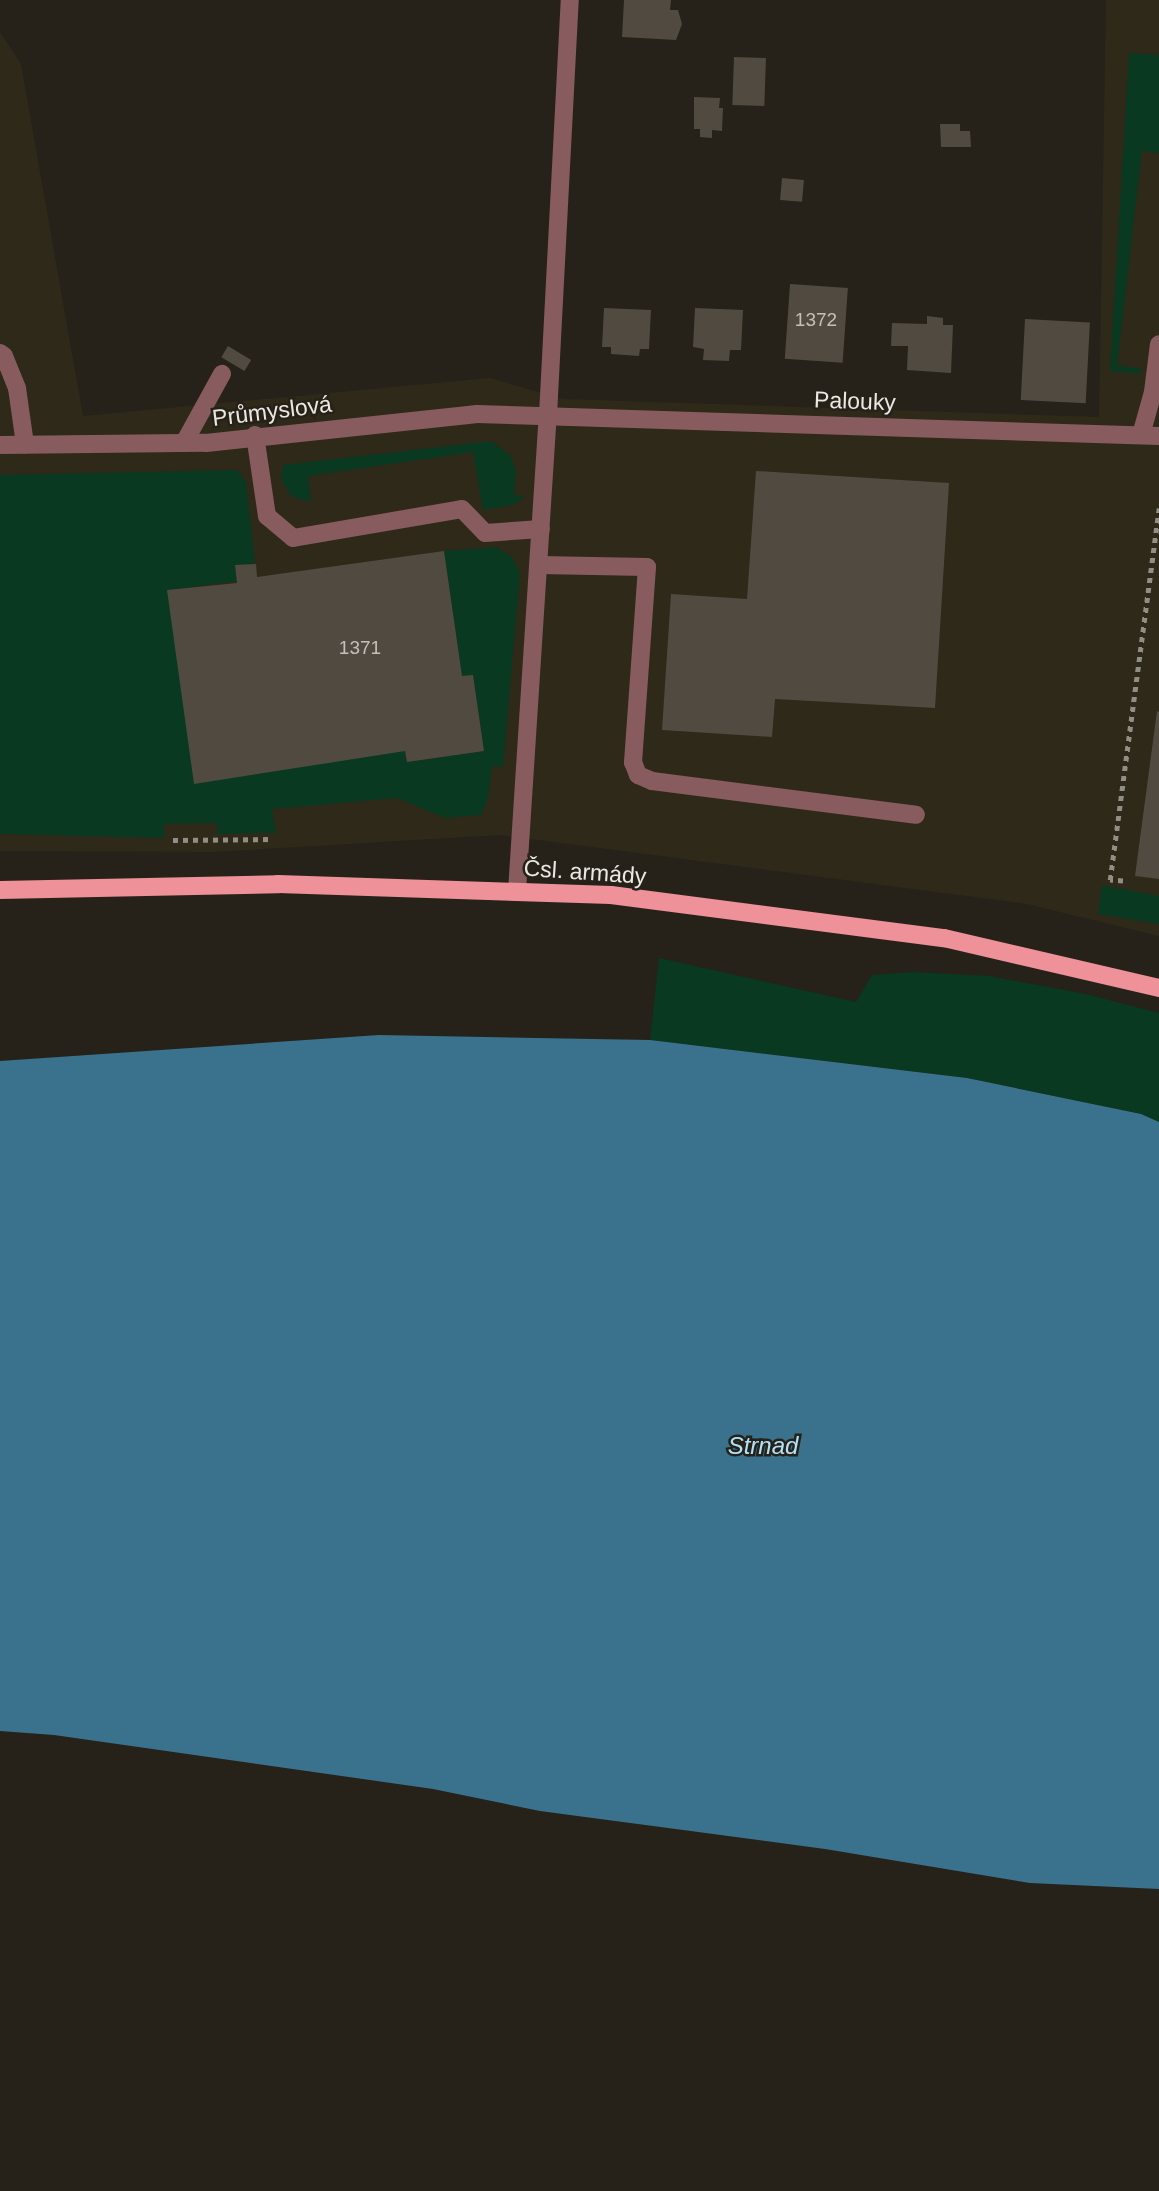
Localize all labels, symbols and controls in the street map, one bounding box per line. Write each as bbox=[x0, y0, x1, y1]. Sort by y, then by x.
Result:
house number: 1372 bbox=[795, 309, 837, 331]
street label: Palouky bbox=[814, 386, 896, 416]
street label: Průmyslová bbox=[211, 390, 333, 432]
house number: 1371 bbox=[339, 637, 381, 659]
street label: Čsl. armády bbox=[523, 854, 647, 890]
water label: Strnad bbox=[728, 1432, 798, 1460]

